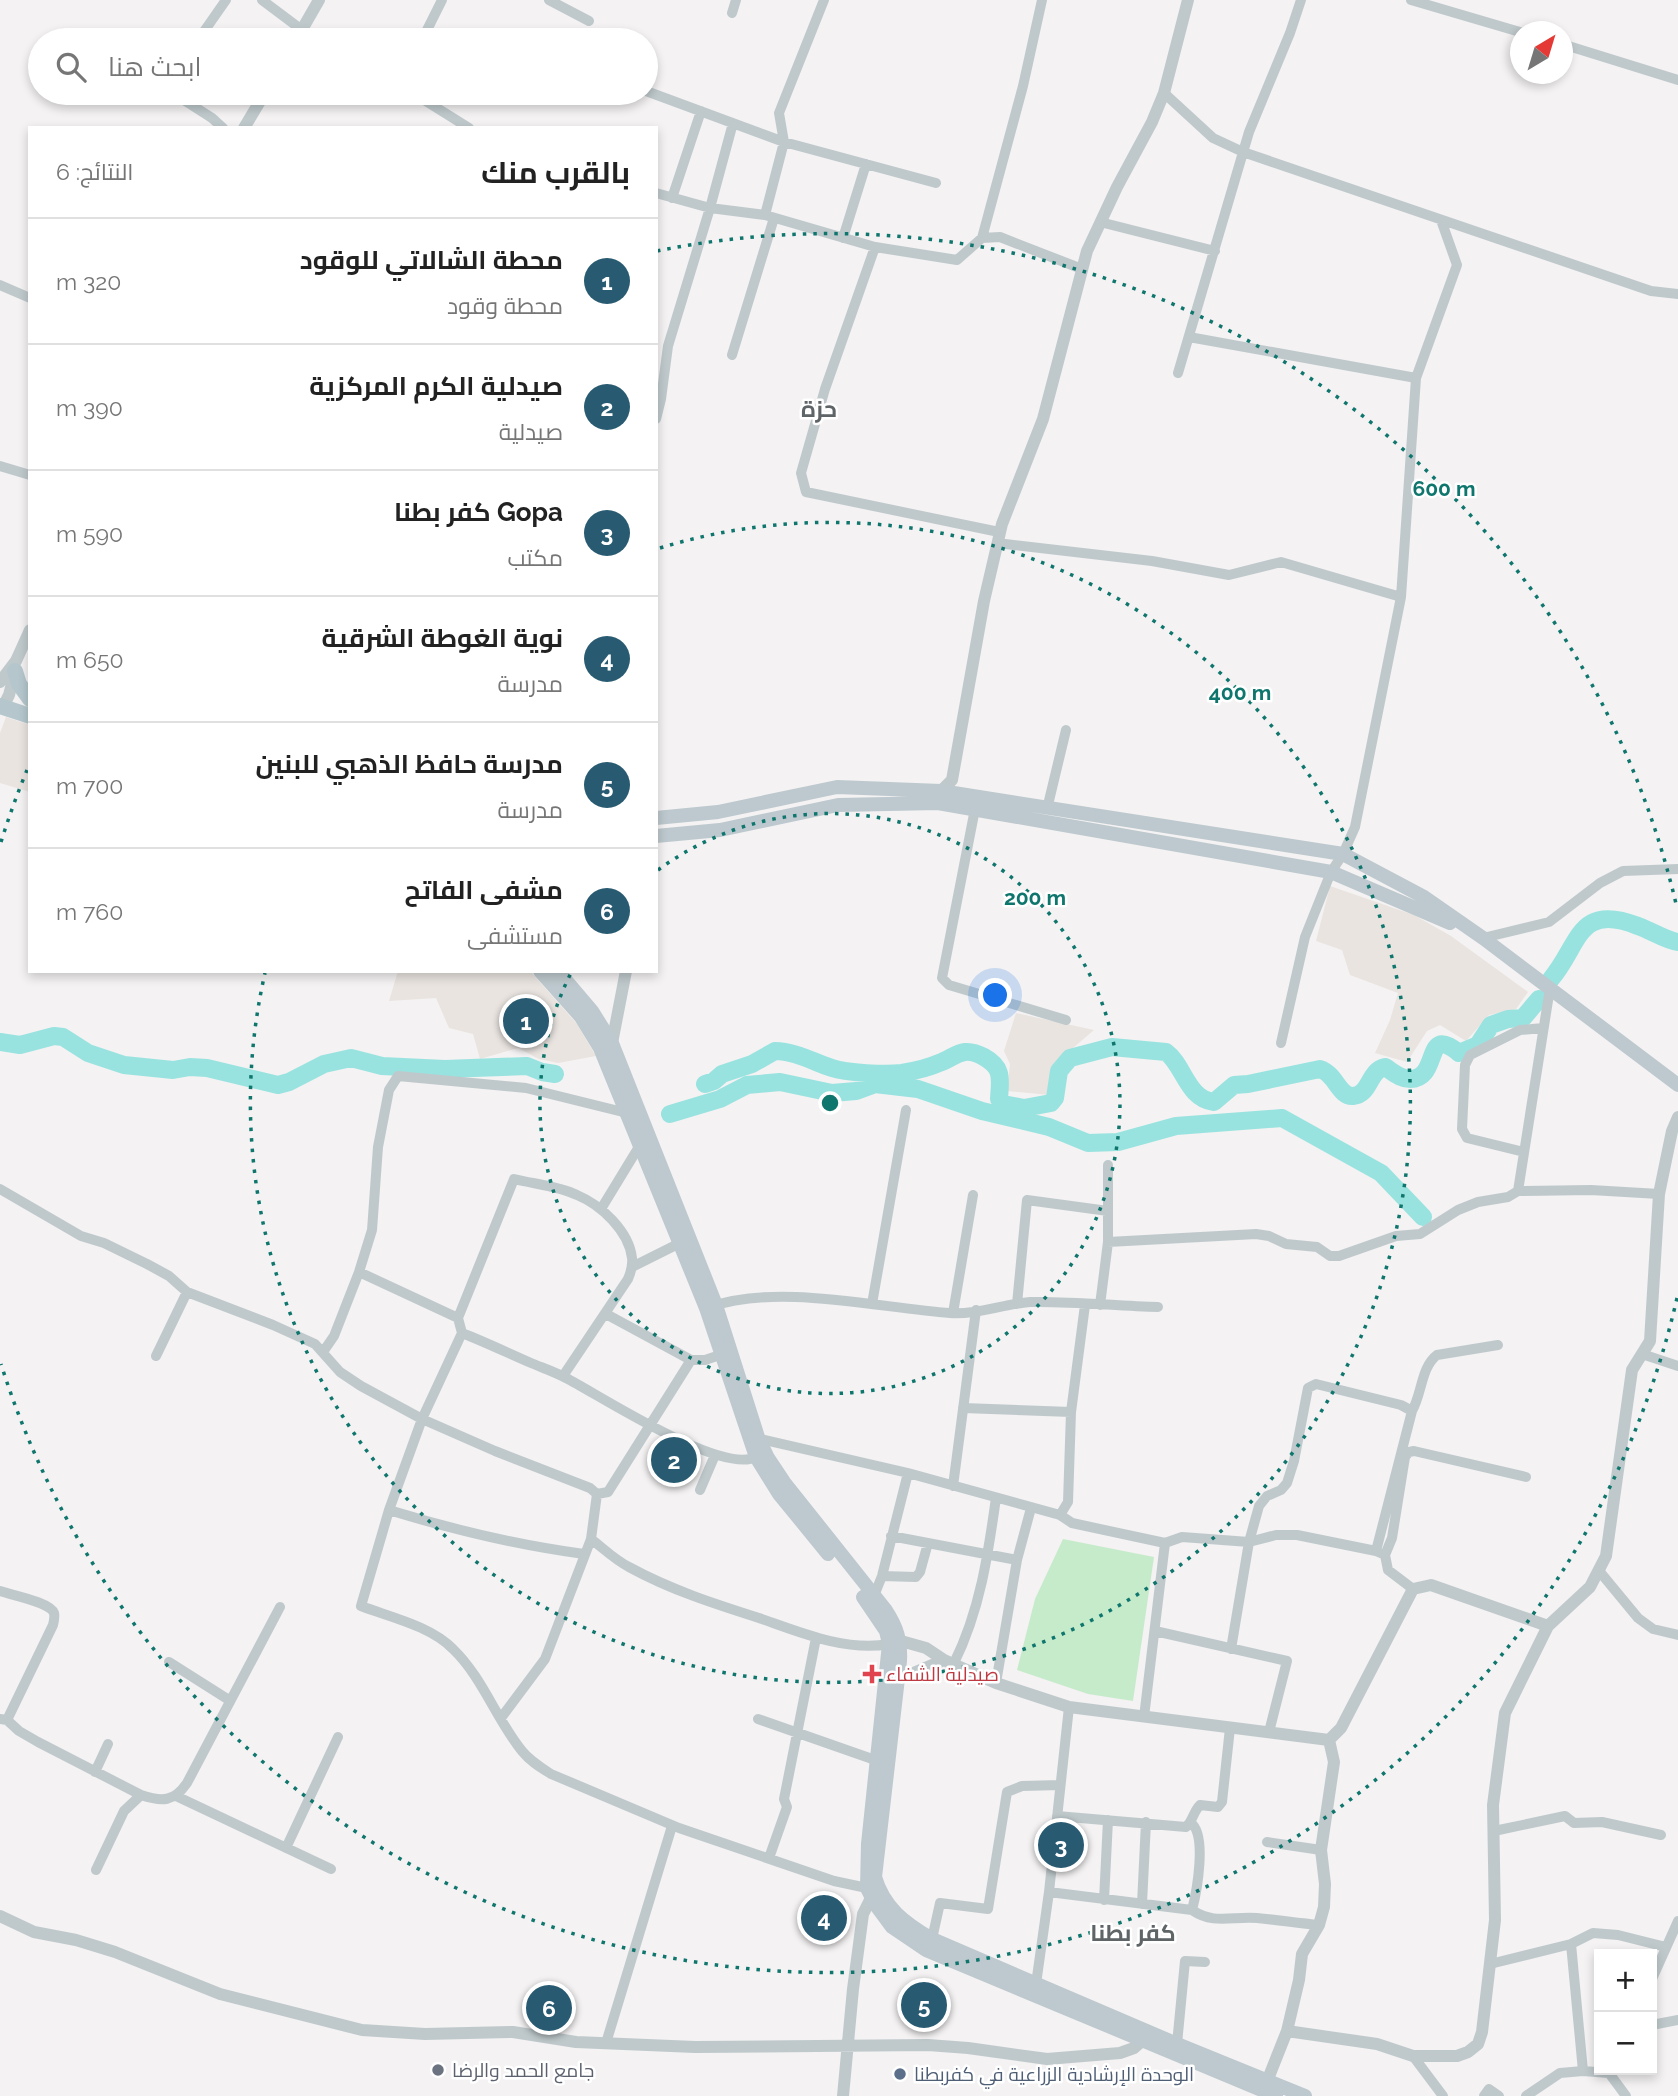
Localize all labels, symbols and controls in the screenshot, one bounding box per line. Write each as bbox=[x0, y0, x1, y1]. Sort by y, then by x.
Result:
north arrow bbox=[1510, 21, 1573, 84]
search box bbox=[28, 28, 658, 105]
icon: search bbox=[52, 48, 90, 86]
text: ابحث هنا bbox=[108, 52, 202, 82]
text: بالقرب منك bbox=[481, 155, 630, 190]
text: النتائج: 6 bbox=[56, 158, 133, 185]
text: محطة الشالاتي للوقود bbox=[300, 245, 563, 275]
text: 320 m bbox=[56, 268, 121, 295]
text: 1 bbox=[601, 268, 613, 295]
text: محطة وقود bbox=[447, 292, 563, 319]
text: صيدلية الكرم المركزية bbox=[309, 371, 563, 401]
text: 390 m bbox=[56, 394, 123, 421]
text: 2 bbox=[601, 394, 614, 421]
district label: حزة bbox=[801, 395, 837, 423]
text: صيدلية bbox=[499, 418, 563, 445]
text: 600 m bbox=[1412, 476, 1476, 501]
text: Gopa كفر بطنا bbox=[394, 497, 563, 527]
text: 590 m bbox=[56, 520, 123, 547]
text: 3 bbox=[601, 520, 613, 547]
text: مكتب bbox=[508, 544, 563, 571]
text: نوية الغوطة الشرقية bbox=[322, 623, 563, 653]
text: 650 m bbox=[56, 646, 124, 673]
text: 4 bbox=[600, 646, 614, 673]
text: مدرسة bbox=[498, 670, 563, 697]
text: 400 m bbox=[1209, 680, 1271, 705]
text: مدرسة حافظ الذهبي للبنين bbox=[255, 749, 563, 779]
text: 700 m bbox=[56, 772, 123, 799]
text: 5 bbox=[601, 772, 613, 799]
text: مدرسة bbox=[498, 796, 563, 823]
text: مشفى الفاتح bbox=[404, 875, 563, 905]
text: 200 m bbox=[1004, 885, 1066, 910]
text: 760 m bbox=[56, 898, 123, 925]
text: 6 bbox=[600, 898, 614, 925]
text: مستشفى bbox=[467, 922, 563, 949]
your location bbox=[978, 978, 1012, 1012]
pin: 1 bbox=[503, 995, 549, 1047]
centre of rings bbox=[818, 1091, 842, 1115]
pin: 2 bbox=[651, 1434, 697, 1486]
place label: صيدلية الشفاء bbox=[886, 1663, 999, 1685]
marker: صيدلية الشفاء bbox=[864, 1666, 880, 1682]
pin: 3 bbox=[1038, 1819, 1084, 1871]
pin: 4 bbox=[801, 1892, 847, 1944]
district label: كفر بطنا bbox=[1090, 1919, 1176, 1947]
map controls bbox=[1594, 1949, 1657, 2075]
button: + bbox=[1594, 1949, 1657, 2012]
pin: 5 bbox=[901, 1979, 947, 2031]
pin: 6 bbox=[526, 1982, 572, 2034]
button: − bbox=[1594, 2012, 1657, 2075]
place label: جامع الحمد والرضا bbox=[452, 2059, 594, 2084]
marker: جامع الحمد والرضا bbox=[430, 2062, 446, 2078]
place label: الوحدة الإرشادية الزراعية في كفربطنا bbox=[914, 2063, 1194, 2089]
marker: الوحدة الإرشادية الزراعية في كفربطنا bbox=[892, 2066, 908, 2082]

